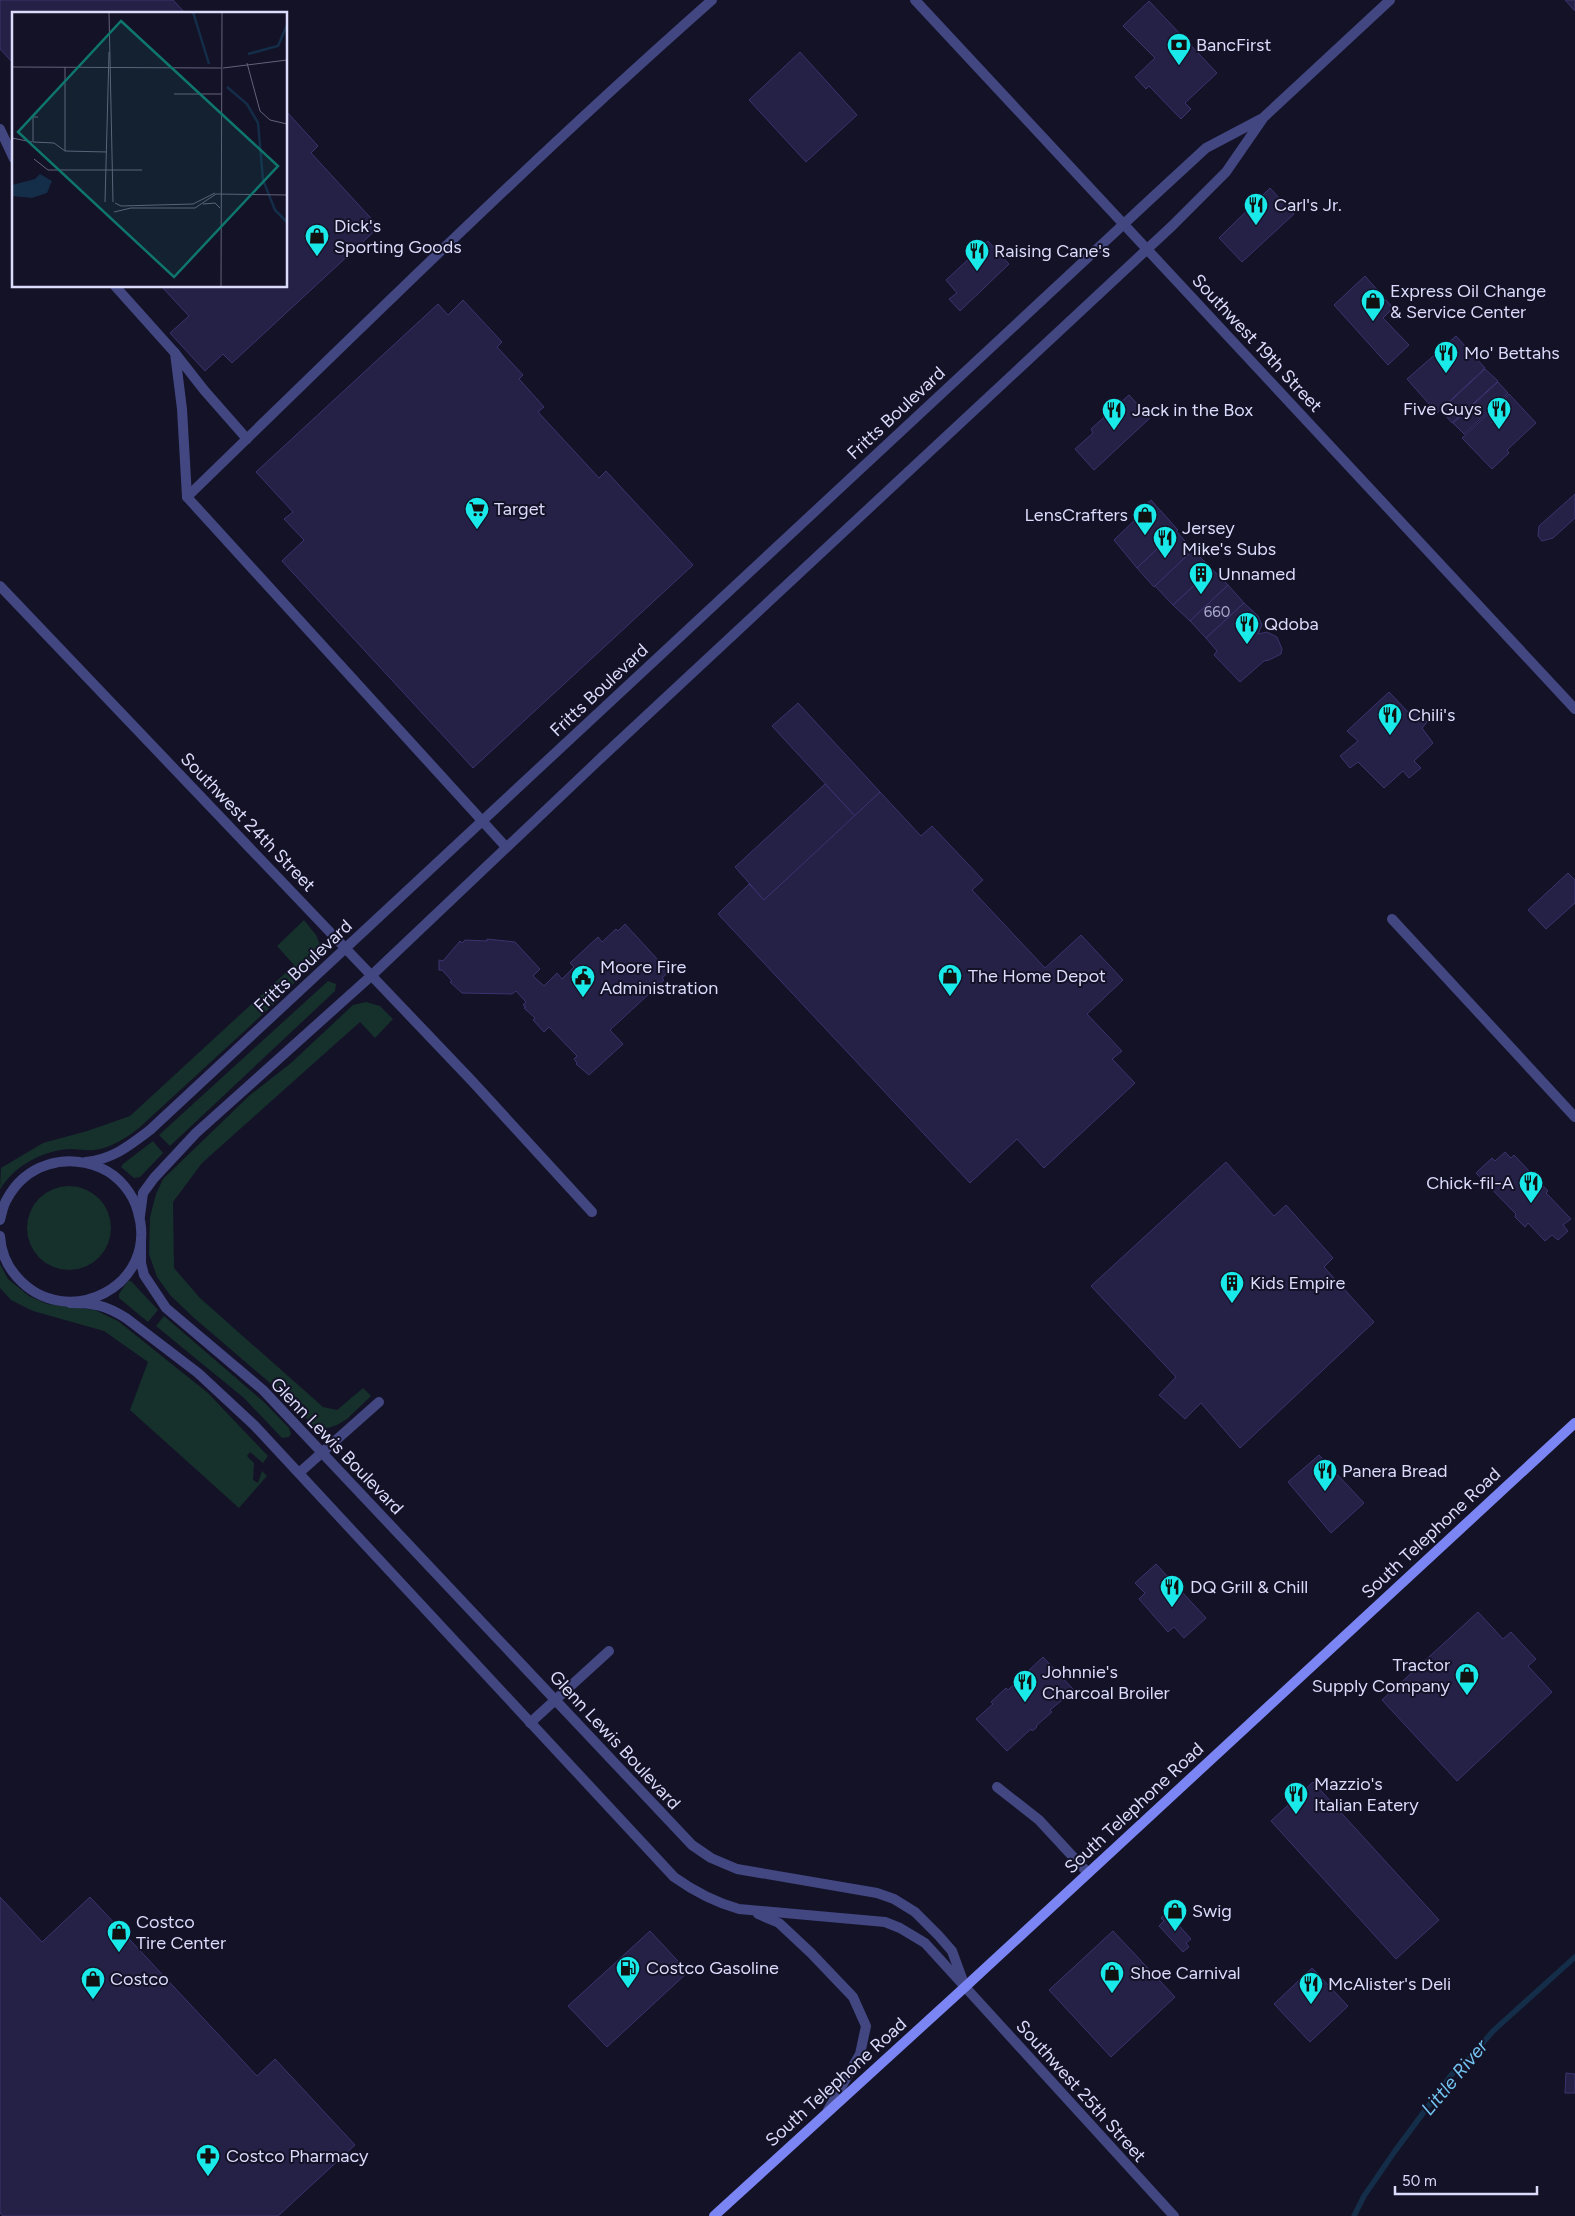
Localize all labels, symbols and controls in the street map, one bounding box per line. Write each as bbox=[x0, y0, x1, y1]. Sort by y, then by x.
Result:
inset map bbox=[12, 12, 288, 288]
bank icon: BancFirst bbox=[1166, 32, 1192, 66]
place label: BancFirst bbox=[1196, 34, 1271, 56]
restaurant icon: Carl's Jr. bbox=[1243, 192, 1269, 226]
place label: Carl's Jr. bbox=[1274, 194, 1342, 216]
place label: Dick's Sporting Goods bbox=[334, 215, 462, 258]
shop icon: Dick's Sporting Goods bbox=[304, 223, 330, 257]
restaurant icon: Raising Cane's bbox=[964, 238, 990, 272]
place label: Raising Cane's bbox=[994, 240, 1110, 262]
street label: Southwest 19th Street bbox=[1187, 269, 1327, 417]
place label: Express Oil Change & Service Center bbox=[1390, 280, 1546, 323]
shop icon: Express Oil Change & Service Center bbox=[1360, 288, 1386, 322]
restaurant icon: Mo' Bettahs bbox=[1433, 340, 1459, 374]
place label: Mo' Bettahs bbox=[1464, 342, 1560, 364]
street label: Fritts Boulevard bbox=[842, 362, 950, 464]
restaurant icon: Five Guys bbox=[1486, 396, 1512, 430]
restaurant icon: Jack in the Box bbox=[1101, 397, 1127, 431]
place label: Five Guys bbox=[1403, 398, 1482, 420]
place label: Jack in the Box bbox=[1132, 399, 1253, 421]
supermarket icon: Target bbox=[464, 496, 490, 530]
place label: Target bbox=[494, 498, 545, 520]
shop icon: LensCrafters bbox=[1132, 502, 1158, 536]
place label: LensCrafters bbox=[1024, 504, 1128, 526]
place label: Jersey Mike's Subs bbox=[1182, 517, 1276, 560]
restaurant icon: Jersey Mike's Subs bbox=[1152, 525, 1178, 559]
building icon: Unnamed bbox=[1188, 561, 1214, 595]
place label: Unnamed bbox=[1218, 563, 1296, 585]
house number: 660 bbox=[1204, 603, 1230, 621]
restaurant icon: Qdoba bbox=[1234, 611, 1260, 645]
place label: Qdoba bbox=[1264, 613, 1319, 635]
street label: Fritts Boulevard bbox=[545, 639, 653, 741]
restaurant icon: Chili's bbox=[1377, 702, 1403, 736]
place label: Chili's bbox=[1408, 704, 1455, 726]
street label: Southwest 24th Street bbox=[176, 748, 320, 896]
street label: Fritts Boulevard bbox=[249, 915, 357, 1017]
place label: Moore Fire Administration bbox=[600, 956, 718, 999]
shop icon: The Home Depot bbox=[937, 963, 963, 997]
public building icon: Moore Fire Administration bbox=[570, 964, 596, 998]
place label: The Home Depot bbox=[968, 965, 1106, 987]
restaurant icon: Chick-fil-A bbox=[1518, 1170, 1544, 1204]
place label: Chick-fil-A bbox=[1426, 1172, 1514, 1194]
building icon: Kids Empire bbox=[1219, 1270, 1245, 1304]
place label: Kids Empire bbox=[1250, 1272, 1345, 1294]
street label: Glenn Lewis Boulevard bbox=[266, 1373, 408, 1519]
restaurant icon: Panera Bread bbox=[1312, 1458, 1338, 1492]
place label: Panera Bread bbox=[1342, 1460, 1448, 1482]
street label: South Telephone Road bbox=[1357, 1463, 1505, 1603]
restaurant icon: DQ Grill & Chill bbox=[1159, 1574, 1185, 1608]
place label: DQ Grill & Chill bbox=[1190, 1576, 1308, 1598]
place label: Tractor Supply Company bbox=[1312, 1654, 1451, 1697]
place label: Johnnie's Charcoal Broiler bbox=[1042, 1661, 1170, 1704]
shop icon: Tractor Supply Company bbox=[1454, 1662, 1480, 1696]
street label: Glenn Lewis Boulevard bbox=[545, 1666, 685, 1814]
restaurant icon: Johnnie's Charcoal Broiler bbox=[1012, 1669, 1038, 1703]
street label: South Telephone Road bbox=[1060, 1738, 1208, 1878]
place label: Mazzio's Italian Eatery bbox=[1314, 1773, 1419, 1816]
restaurant icon: Mazzio's Italian Eatery bbox=[1283, 1781, 1309, 1815]
shop icon: Swig bbox=[1162, 1898, 1188, 1932]
place label: Swig bbox=[1192, 1900, 1232, 1922]
place label: Costco Tire Center bbox=[136, 1911, 226, 1954]
shop icon: Costco Tire Center bbox=[106, 1919, 132, 1953]
fuel station icon: Costco Gasoline bbox=[615, 1955, 641, 1989]
place label: Costco Gasoline bbox=[646, 1957, 779, 1979]
shop icon: Shoe Carnival bbox=[1099, 1960, 1125, 1994]
place label: Shoe Carnival bbox=[1130, 1962, 1241, 1984]
shop icon: Costco bbox=[80, 1966, 106, 2000]
place label: Costco bbox=[110, 1968, 169, 1990]
restaurant icon: McAlister's Deli bbox=[1298, 1971, 1324, 2005]
place label: McAlister's Deli bbox=[1328, 1973, 1451, 1995]
street label: South Telephone Road bbox=[761, 2013, 911, 2151]
street label: Southwest 25th Street bbox=[1011, 2015, 1151, 2167]
water label: Little River bbox=[1416, 2035, 1493, 2120]
pharmacy icon: Costco Pharmacy bbox=[195, 2143, 221, 2177]
place label: Costco Pharmacy bbox=[226, 2145, 369, 2167]
scale bar bbox=[1395, 2164, 1538, 2196]
text: 50 m bbox=[1402, 2172, 1437, 2190]

